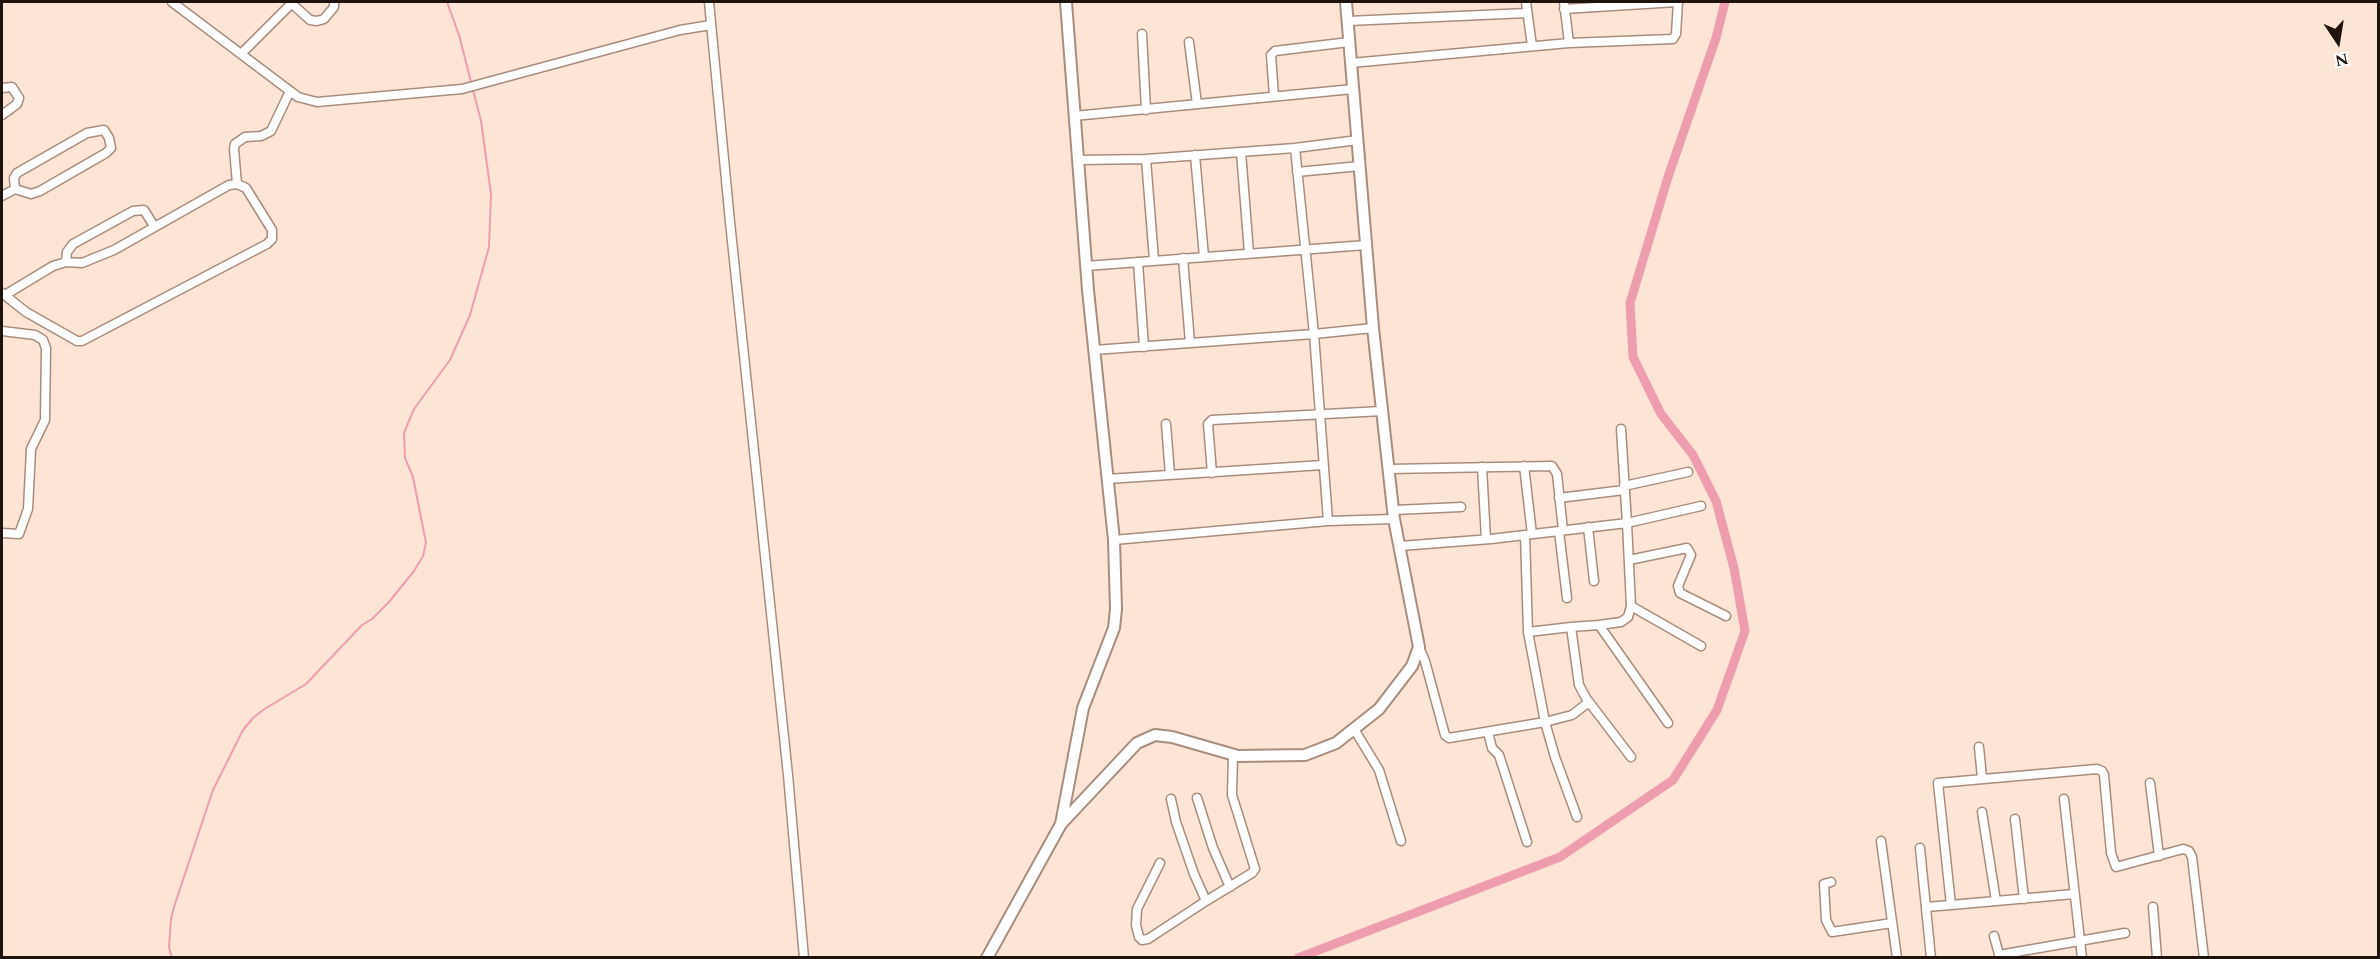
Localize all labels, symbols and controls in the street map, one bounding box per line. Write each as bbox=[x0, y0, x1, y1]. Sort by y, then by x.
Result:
north arrow bbox=[2308, 12, 2368, 72]
text: N bbox=[2333, 47, 2351, 73]

